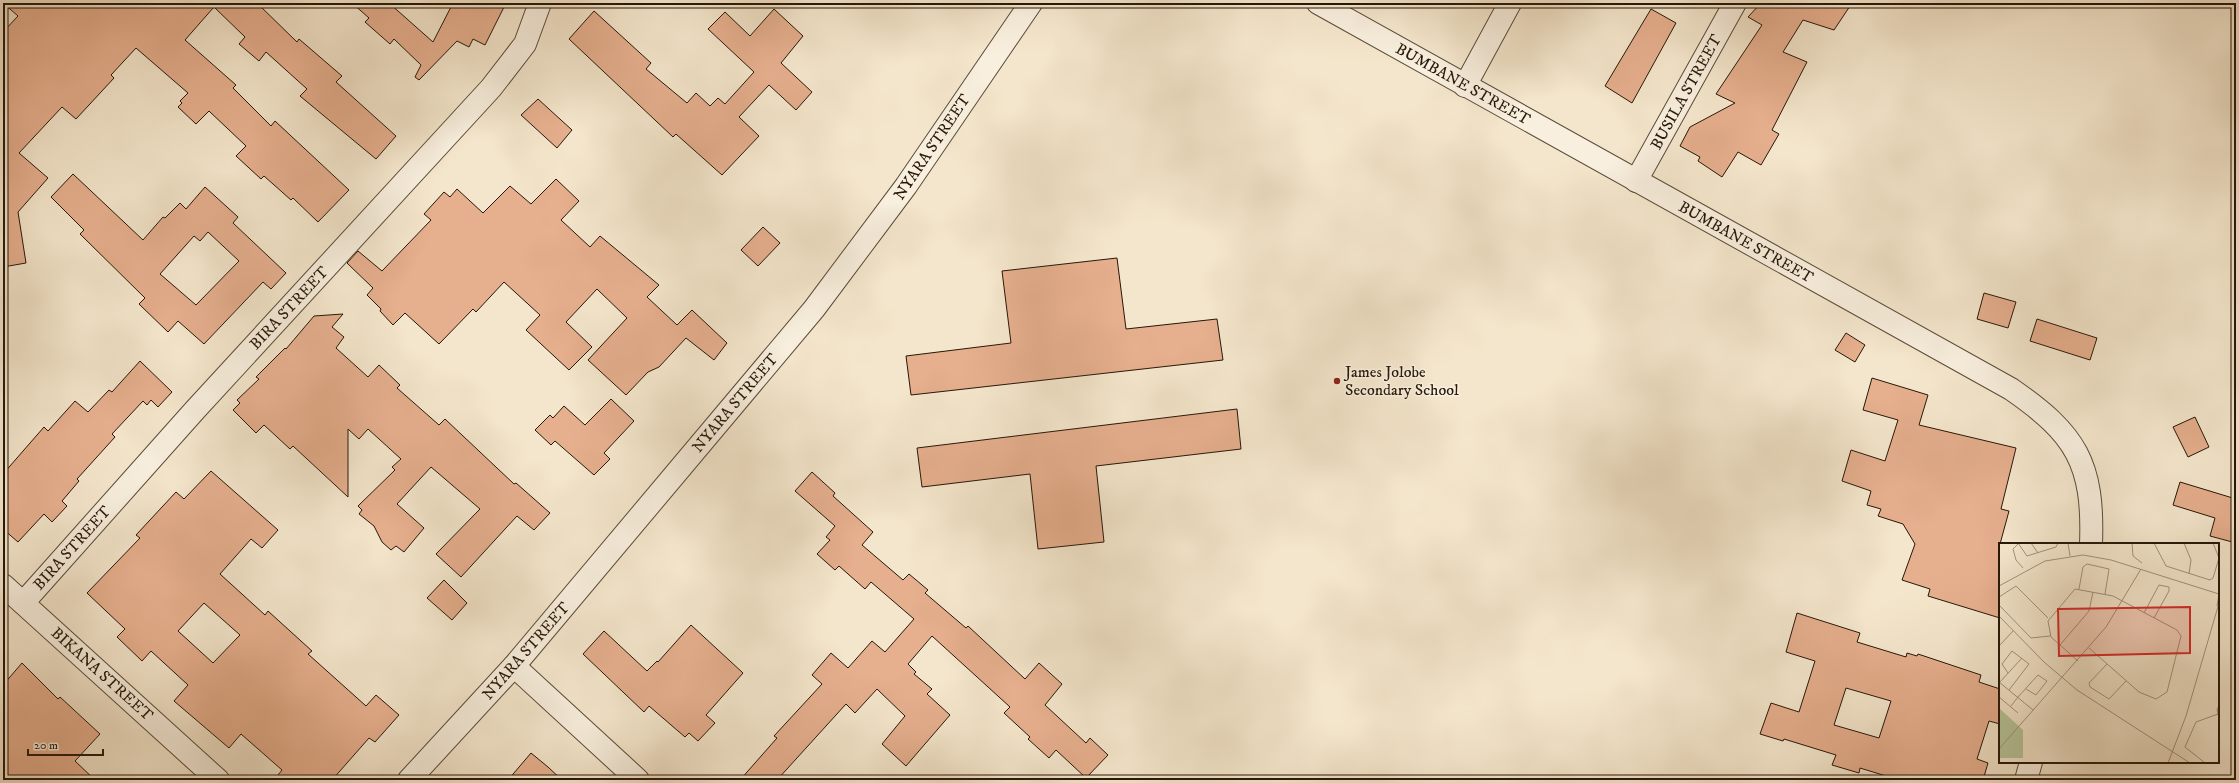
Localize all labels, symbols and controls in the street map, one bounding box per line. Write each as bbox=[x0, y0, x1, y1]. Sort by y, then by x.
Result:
street label: BUSILA STREET bbox=[1646, 31, 1726, 153]
street label: BUMBANE STREET bbox=[1392, 39, 1534, 129]
street label: NYARA STREET bbox=[889, 90, 975, 204]
street label: BUMBANE STREET bbox=[1675, 197, 1817, 287]
street label: BIRA STREET bbox=[245, 262, 333, 354]
street label: NYARA STREET bbox=[688, 349, 782, 457]
place label: James Jolobe Secondary School bbox=[1343, 362, 1459, 400]
marker: James Jolobe Secondary School bbox=[1332, 376, 1342, 386]
street label: BIRA STREET bbox=[29, 502, 115, 594]
inset map bbox=[1999, 543, 2219, 763]
street label: NYARA STREET bbox=[478, 598, 574, 704]
street label: BIKANA STREET bbox=[47, 623, 157, 725]
scale bar bbox=[28, 731, 103, 757]
text: 20 m bbox=[34, 738, 58, 753]

